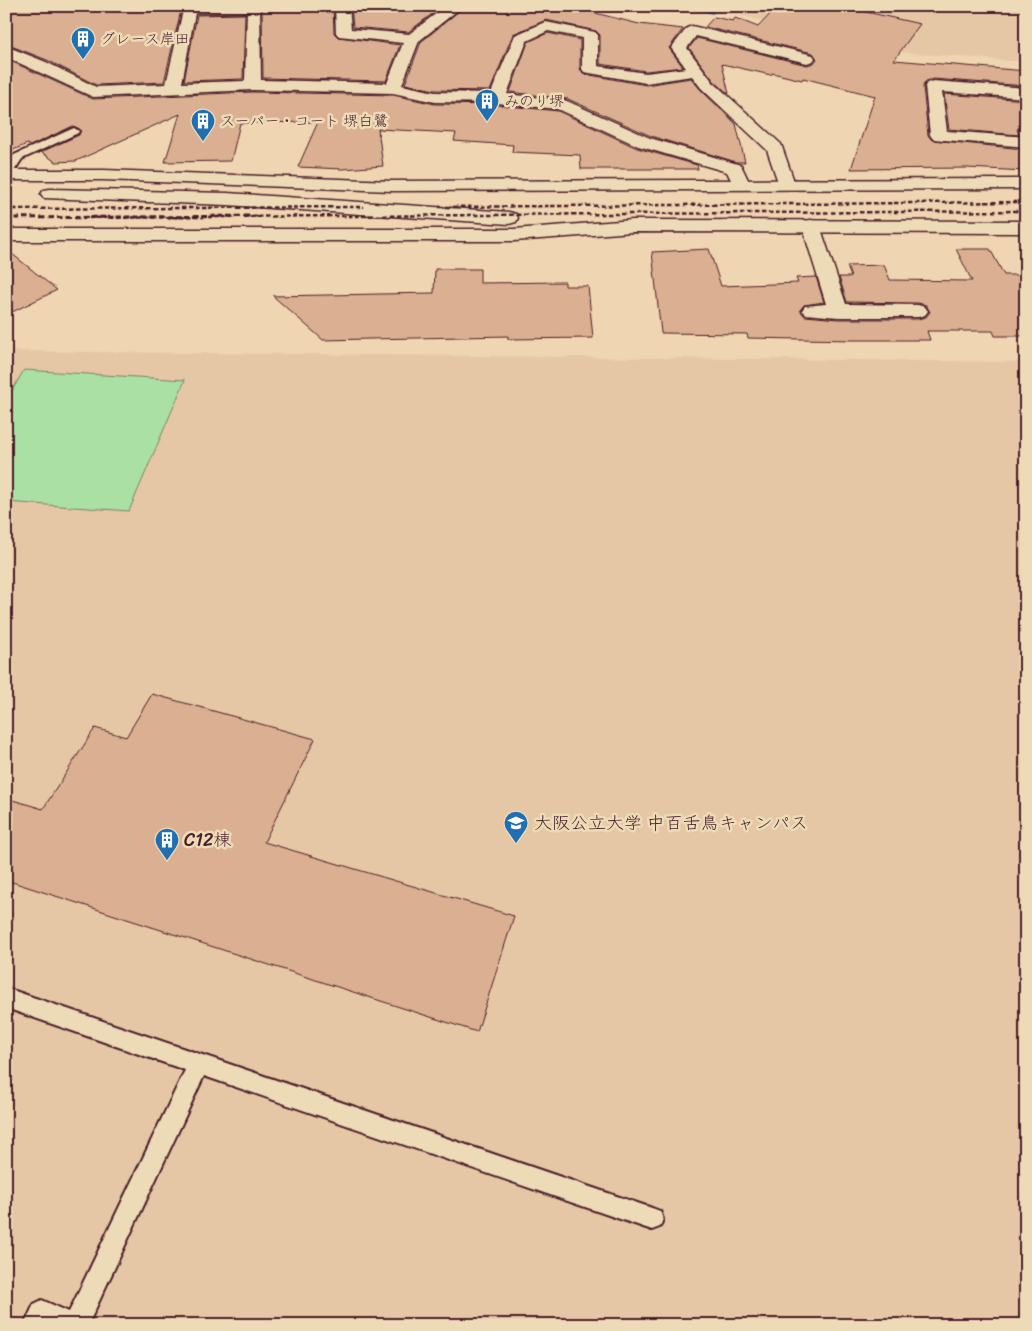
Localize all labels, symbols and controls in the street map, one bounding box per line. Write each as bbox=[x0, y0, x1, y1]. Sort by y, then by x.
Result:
building icon: グレース岸田 bbox=[70, 26, 96, 60]
place label: グレース岸田 bbox=[100, 26, 190, 52]
building icon: みのり堺 bbox=[474, 88, 500, 122]
place label: みのり堺 bbox=[504, 88, 564, 114]
building icon: スーパー・コート 堺白鷺 bbox=[190, 108, 216, 142]
place label: スーパー・コート 堺白鷺 bbox=[220, 108, 388, 134]
place label: 大阪公立大学 中百舌鳥キャンパス bbox=[534, 807, 808, 839]
school or university icon: 大阪公立大学 中百舌鳥キャンパス bbox=[503, 810, 529, 844]
place label: C12棟 bbox=[184, 824, 231, 856]
building icon: C12棟 bbox=[154, 827, 180, 861]

